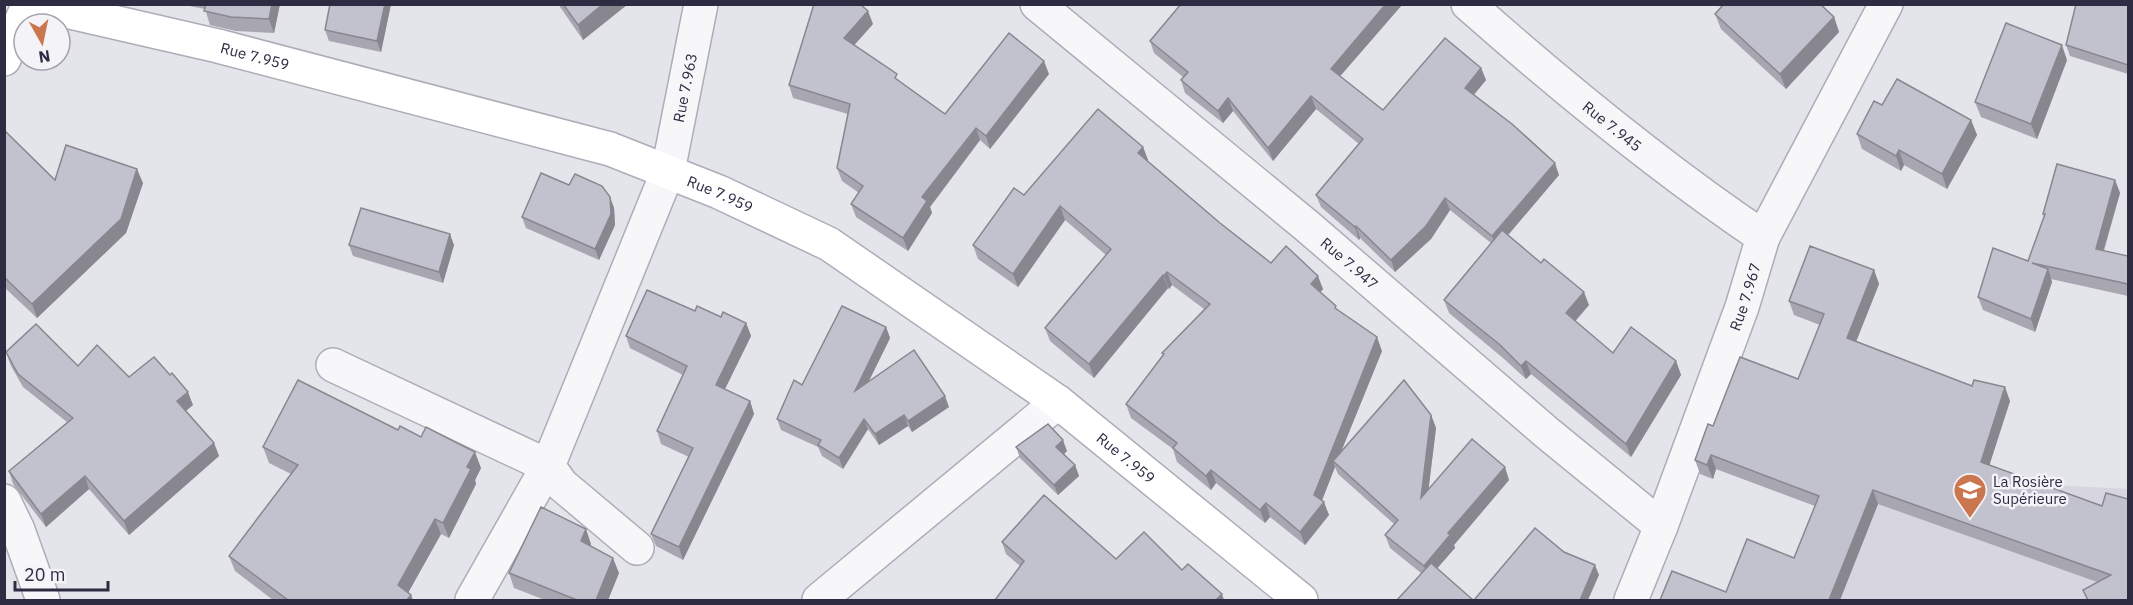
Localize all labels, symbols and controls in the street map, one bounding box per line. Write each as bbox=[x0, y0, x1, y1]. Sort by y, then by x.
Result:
north arrow bbox=[12, 12, 72, 72]
street label: Rue 7.959 bbox=[219, 38, 291, 74]
text: N bbox=[37, 46, 52, 68]
street label: Rue 7.963 bbox=[668, 51, 701, 124]
street label: Rue 7.945 bbox=[1579, 97, 1646, 155]
street label: Rue 7.959 bbox=[685, 171, 756, 216]
street label: Rue 7.947 bbox=[1317, 233, 1383, 293]
street label: Rue 7.967 bbox=[1725, 260, 1764, 333]
street label: Rue 7.959 bbox=[1093, 428, 1159, 487]
school or university icon: La Rosière Supérieure bbox=[1952, 472, 1988, 519]
place label: La Rosière Supérieure bbox=[1993, 472, 2067, 508]
scale bar bbox=[15, 554, 108, 592]
text: 20 m bbox=[24, 563, 66, 586]

